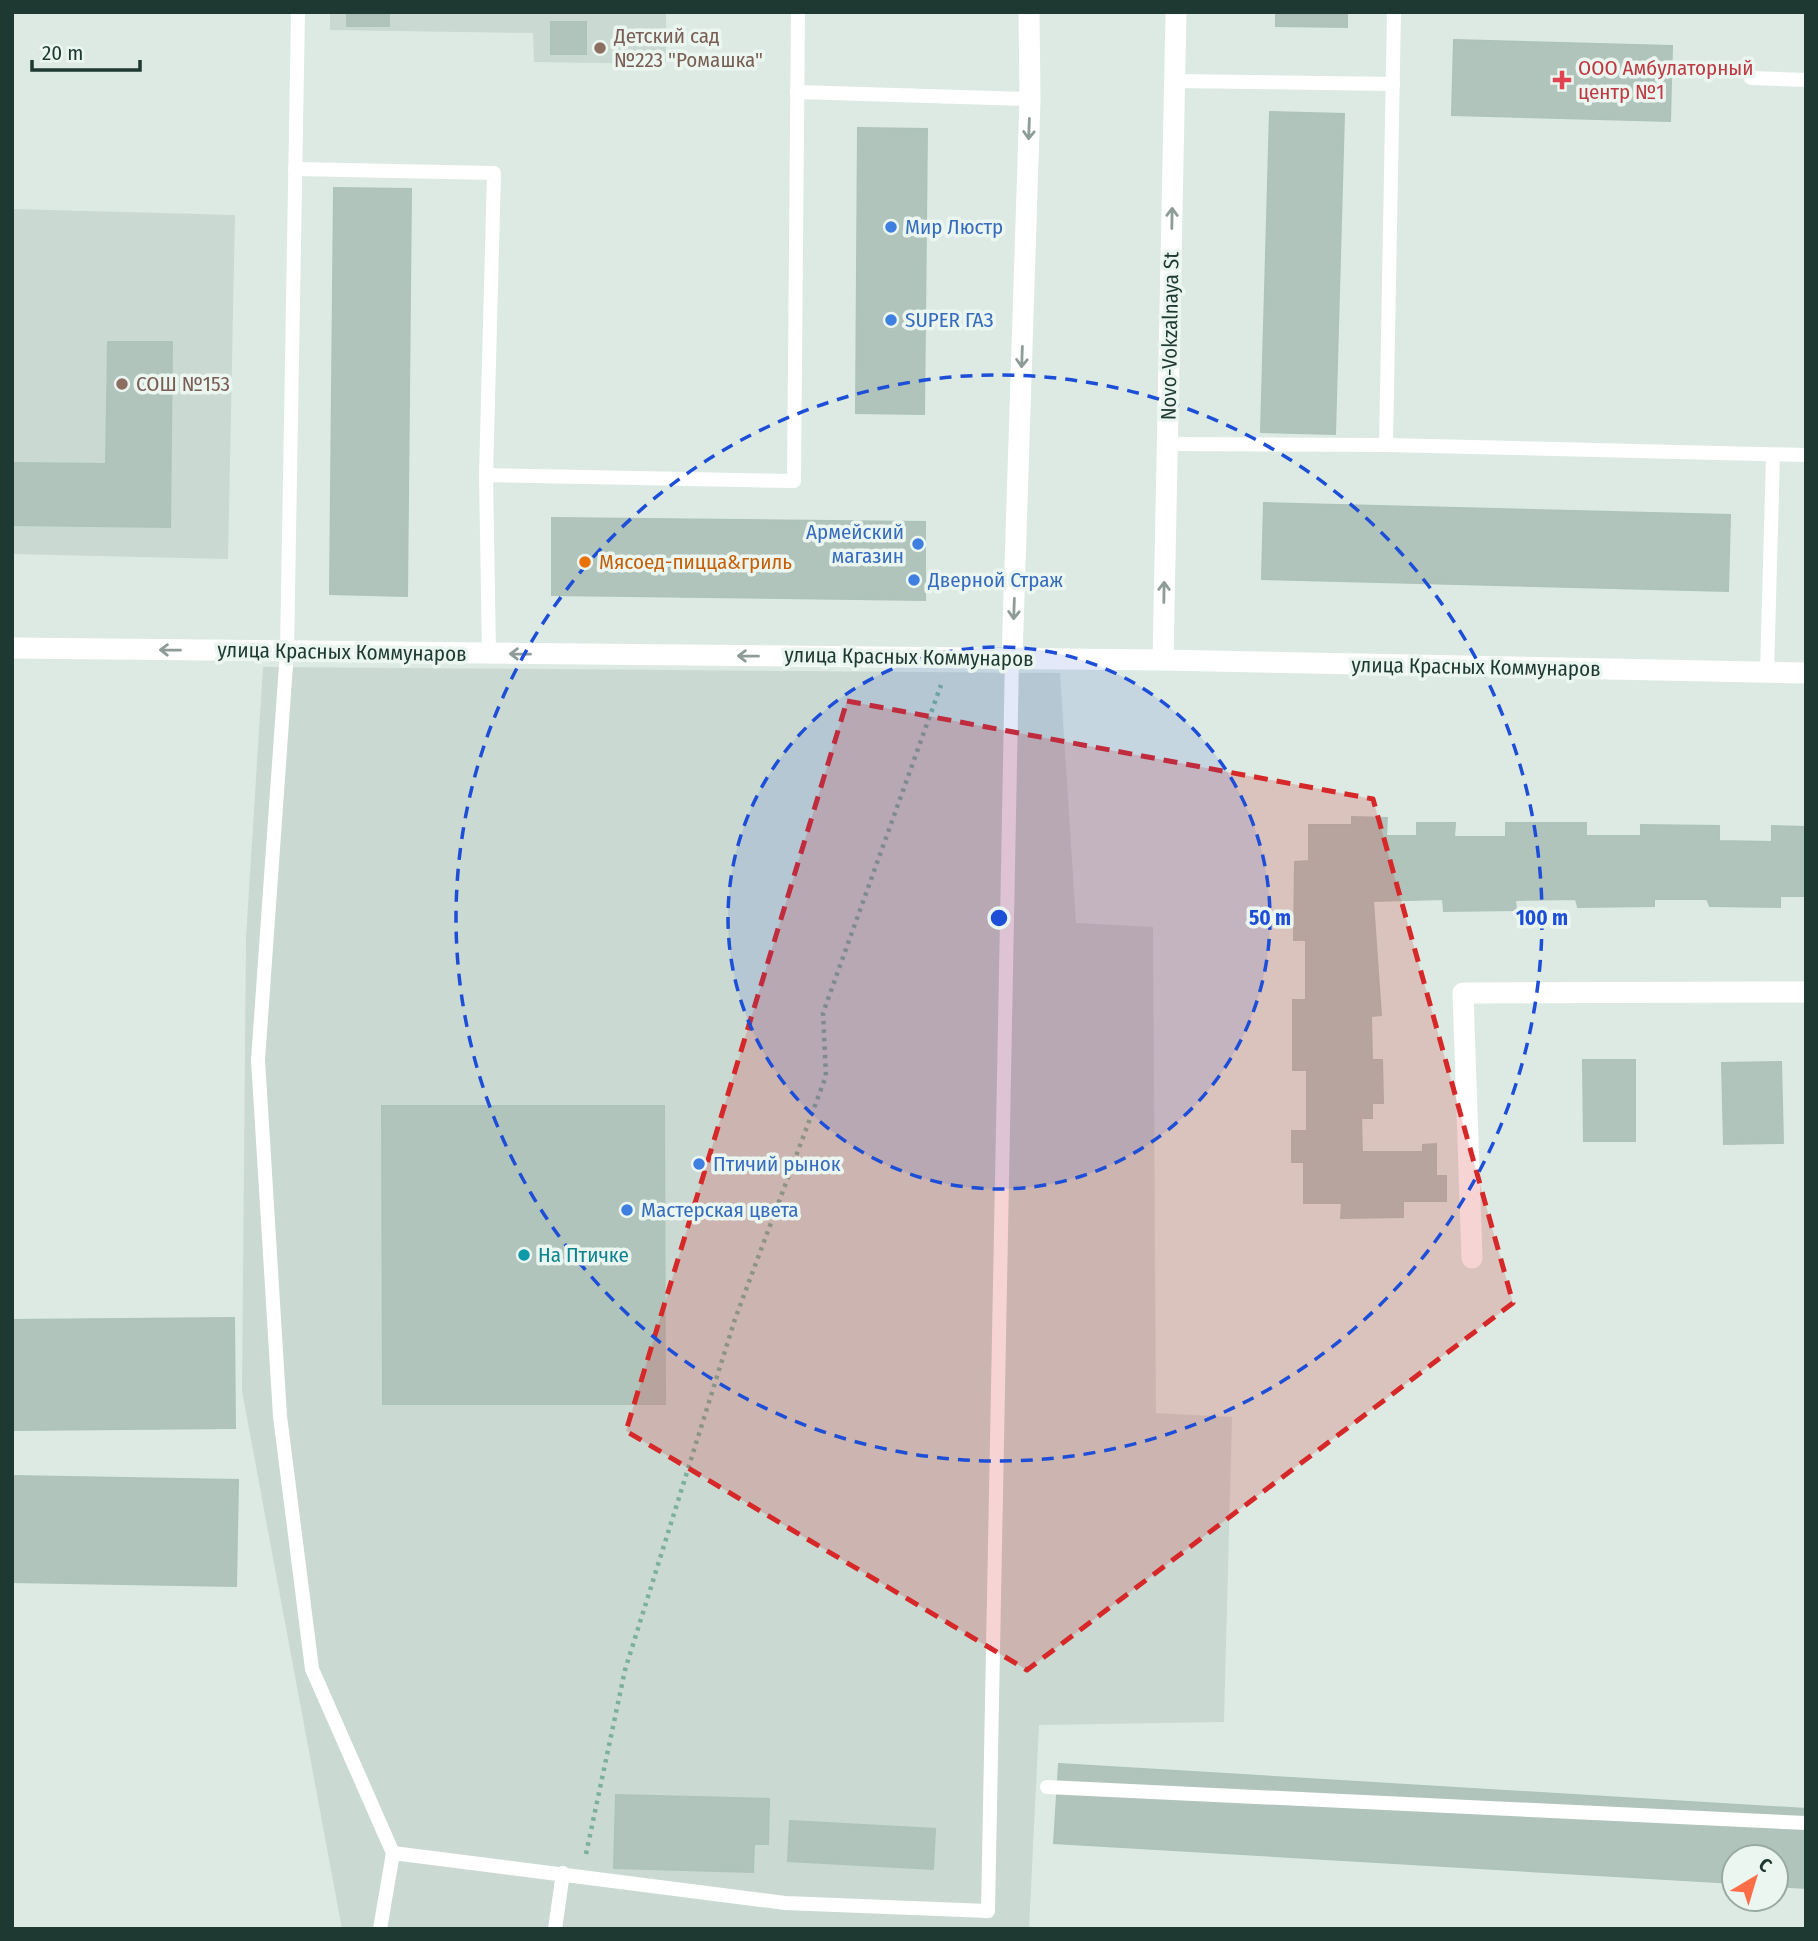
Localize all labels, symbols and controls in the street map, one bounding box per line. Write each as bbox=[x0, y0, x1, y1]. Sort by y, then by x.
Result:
place label: Детский сад №223 "Ромашка" bbox=[613, 23, 763, 73]
scale bar bbox=[32, 28, 140, 72]
text: 20 m bbox=[42, 40, 83, 66]
marker: Детский сад №223 "Ромашка" bbox=[592, 40, 608, 56]
place label: ООО Амбулаторный центр №1 bbox=[1578, 55, 1754, 105]
marker: ООО Амбулаторный центр №1 bbox=[1552, 70, 1572, 90]
one-way arrow bbox=[1022, 118, 1035, 141]
one-way arrow bbox=[1165, 206, 1179, 229]
place label: Мир Люстр bbox=[905, 214, 1003, 240]
marker: Мир Люстр bbox=[883, 219, 899, 235]
street label: Novo-Vokzalnaya St bbox=[1156, 251, 1184, 420]
place label: SUPER ГАЗ bbox=[905, 307, 994, 333]
marker: SUPER ГАЗ bbox=[883, 312, 899, 328]
one-way arrow bbox=[1015, 345, 1028, 368]
place label: СОШ №153 bbox=[136, 371, 230, 397]
marker: СОШ №153 bbox=[114, 376, 130, 392]
place label: Армейский магазин bbox=[806, 519, 904, 569]
marker: Армейский магазин bbox=[910, 536, 926, 552]
place label: Мясоед-пицца&гриль bbox=[599, 549, 792, 575]
marker: Мясоед-пицца&гриль bbox=[577, 554, 593, 570]
place label: Дверной Страж bbox=[927, 567, 1064, 593]
marker: Дверной Страж bbox=[906, 572, 922, 588]
one-way arrow bbox=[1158, 581, 1171, 604]
one-way arrow bbox=[1007, 597, 1020, 620]
street label: улица Красных Коммунаров bbox=[217, 637, 467, 667]
street label: улица Красных Коммунаров bbox=[784, 642, 1034, 672]
one-way arrow bbox=[159, 643, 182, 657]
one-way arrow bbox=[509, 647, 532, 661]
one-way arrow bbox=[737, 649, 760, 663]
street label: улица Красных Коммунаров bbox=[1351, 652, 1601, 682]
text: 50 m bbox=[1249, 905, 1291, 931]
text: 100 m bbox=[1516, 905, 1568, 931]
centre of rings bbox=[987, 906, 1011, 930]
place label: Птичий рынок bbox=[713, 1151, 841, 1177]
marker: Птичий рынок bbox=[691, 1156, 707, 1172]
place label: Мастерская цвета bbox=[641, 1197, 798, 1223]
marker: Мастерская цвета bbox=[619, 1202, 635, 1218]
place label: На Птичке bbox=[538, 1242, 629, 1268]
marker: На Птичке bbox=[516, 1247, 532, 1263]
north arrow bbox=[1720, 1843, 1790, 1913]
text: С bbox=[1754, 1853, 1776, 1877]

